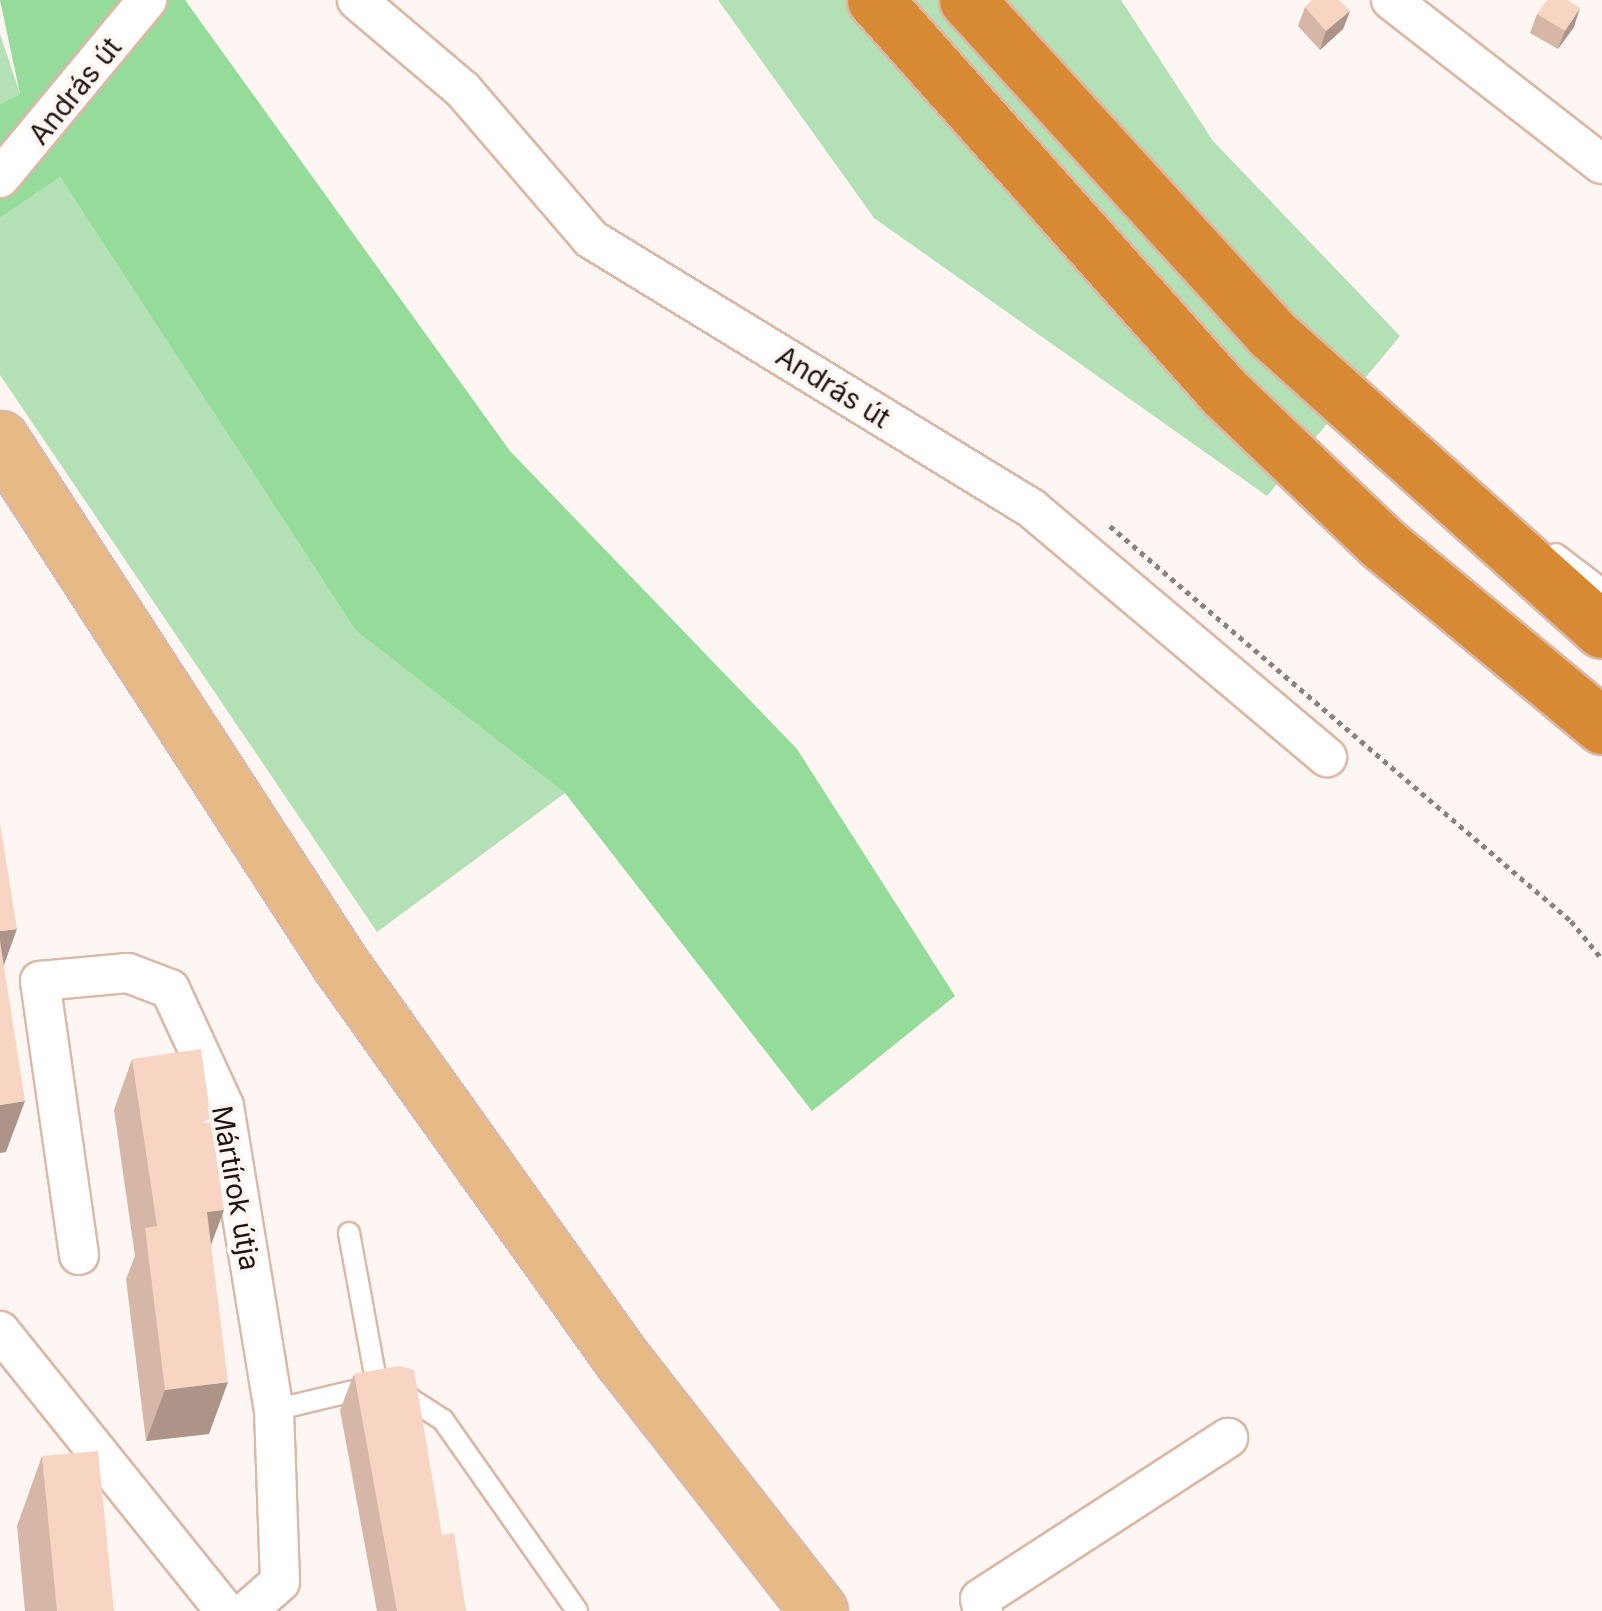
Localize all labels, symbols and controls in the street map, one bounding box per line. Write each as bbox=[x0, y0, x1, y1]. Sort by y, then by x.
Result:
street label: András út bbox=[22, 31, 128, 151]
street label: András út bbox=[770, 339, 896, 435]
street label: Mártírok útja bbox=[205, 1103, 267, 1273]

